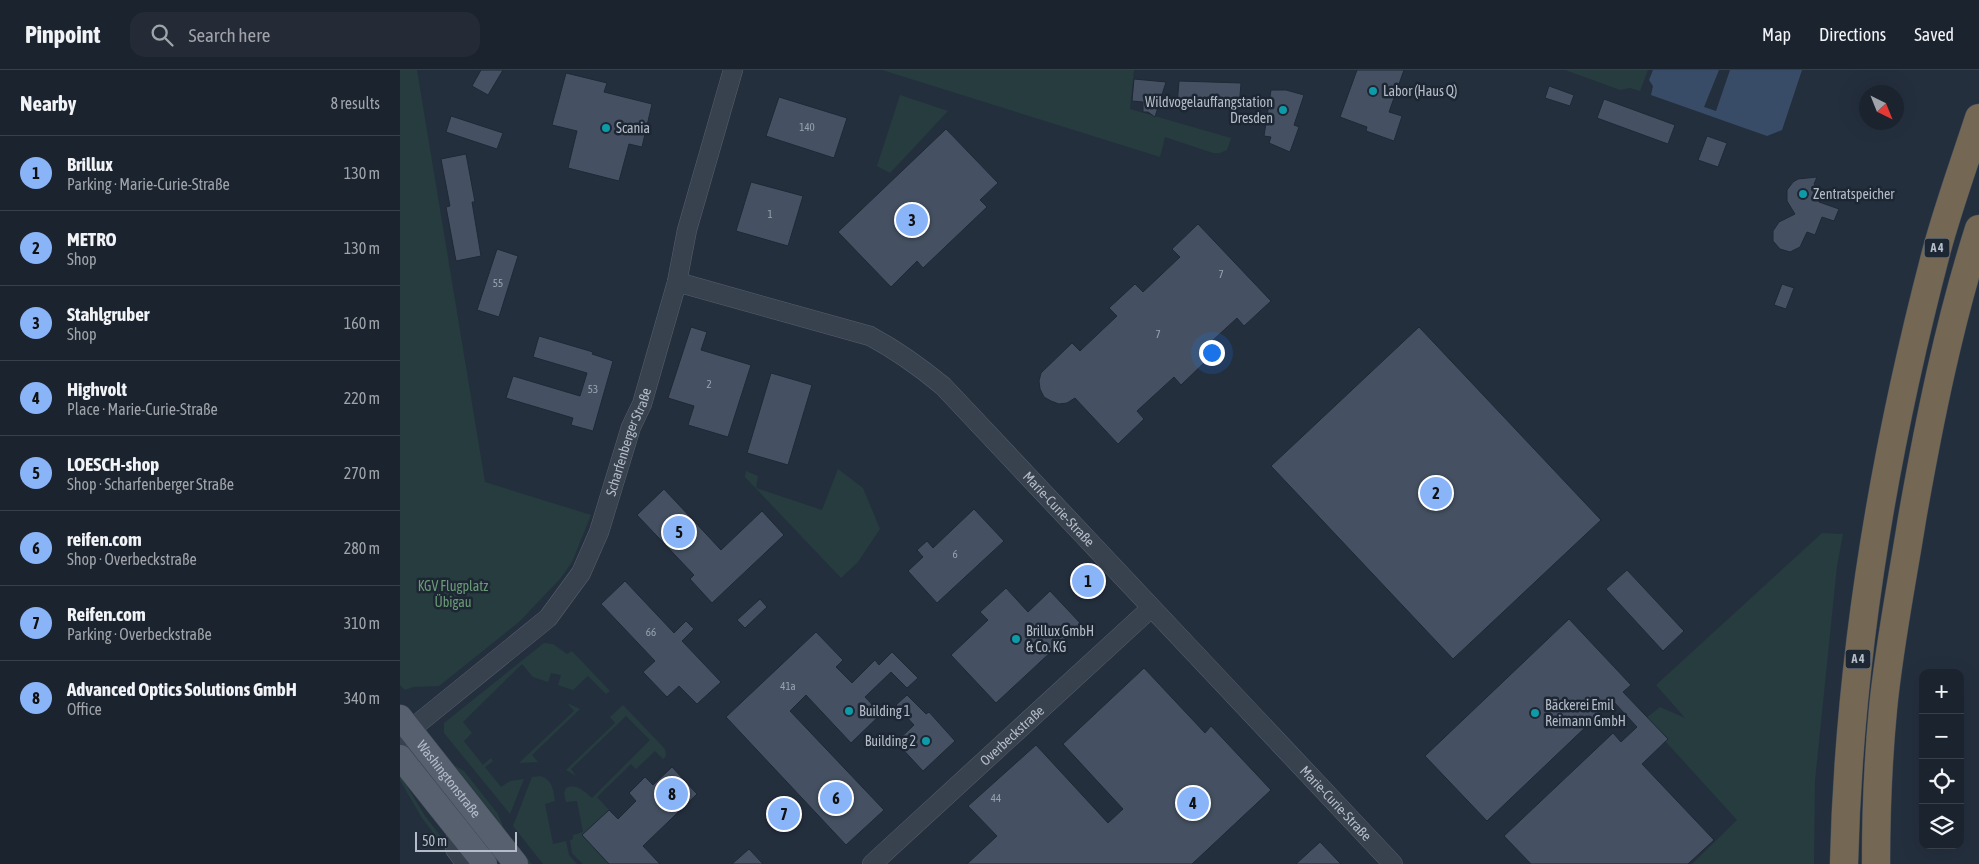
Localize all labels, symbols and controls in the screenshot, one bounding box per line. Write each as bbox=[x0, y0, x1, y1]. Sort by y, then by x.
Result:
search box bbox=[130, 12, 480, 57]
text: Pinpoint bbox=[25, 21, 100, 48]
icon: search bbox=[148, 21, 176, 49]
text: Search here bbox=[188, 24, 270, 46]
text: Map bbox=[1762, 24, 1791, 45]
text: Directions bbox=[1819, 24, 1886, 45]
text: Saved bbox=[1914, 24, 1954, 45]
place label: Labor (Haus Q) bbox=[1383, 83, 1457, 99]
marker: Labor (Haus Q) bbox=[1367, 85, 1379, 97]
north arrow bbox=[1859, 85, 1904, 130]
text: Nearby bbox=[20, 91, 76, 115]
text: 8 results bbox=[330, 94, 380, 112]
place label: Wildvogelauffangstation Dresden bbox=[1145, 94, 1273, 126]
marker: Wildvogelauffangstation Dresden bbox=[1277, 104, 1289, 116]
place label: Scania bbox=[616, 120, 650, 136]
house number: 140 bbox=[799, 121, 815, 133]
marker: Scania bbox=[600, 122, 612, 134]
text: Brillux bbox=[67, 153, 113, 175]
text: 1 bbox=[32, 164, 40, 182]
text: 130 m bbox=[344, 164, 380, 182]
text: Parking · Marie-Curie-Straße bbox=[67, 175, 230, 193]
place label: Zentratspeicher bbox=[1813, 186, 1895, 202]
marker: Zentratspeicher bbox=[1797, 188, 1809, 200]
pin: 3 bbox=[896, 201, 928, 239]
house number: 1 bbox=[767, 208, 773, 220]
text: METRO bbox=[67, 228, 117, 250]
road number: A 4 bbox=[1924, 238, 1950, 258]
text: 2 bbox=[32, 239, 40, 257]
text: 130 m bbox=[344, 239, 380, 257]
text: Shop bbox=[67, 250, 97, 268]
house number: 7 bbox=[1218, 268, 1224, 280]
house number: 55 bbox=[493, 277, 503, 289]
text: Stahlgruber bbox=[67, 303, 149, 325]
text: 3 bbox=[32, 314, 40, 332]
text: 160 m bbox=[344, 314, 380, 332]
text: Shop bbox=[67, 325, 97, 343]
house number: 7 bbox=[1155, 328, 1161, 340]
your location bbox=[1199, 340, 1225, 366]
text: Highvolt bbox=[67, 378, 127, 400]
house number: 2 bbox=[706, 378, 712, 390]
house number: 53 bbox=[588, 383, 598, 395]
street label: Scharfenberger Straße bbox=[602, 386, 654, 498]
text: 4 bbox=[32, 389, 40, 407]
text: 220 m bbox=[344, 389, 380, 407]
text: Place · Marie-Curie-Straße bbox=[67, 400, 218, 418]
text: LOESCH-shop bbox=[67, 453, 159, 475]
text: 5 bbox=[32, 464, 40, 482]
text: 270 m bbox=[344, 464, 380, 482]
street label: Marie-Curie-Straße bbox=[1020, 468, 1098, 550]
pin: 2 bbox=[1420, 474, 1452, 512]
text: Shop · Scharfenberger Straße bbox=[67, 475, 234, 493]
pin: 5 bbox=[663, 513, 695, 551]
text: reifen.com bbox=[67, 528, 142, 550]
text: 6 bbox=[32, 539, 40, 557]
text: 280 m bbox=[344, 539, 380, 557]
house number: 6 bbox=[952, 548, 958, 560]
text: Shop · Overbeckstraße bbox=[67, 550, 197, 568]
pin: 1 bbox=[1072, 562, 1104, 600]
park label: KGV Flugplatz Übigau bbox=[418, 578, 488, 610]
text: Reifen.com bbox=[67, 603, 146, 625]
text: 7 bbox=[32, 614, 40, 632]
text: 310 m bbox=[344, 614, 380, 632]
place label: Brillux GmbH & Co. KG bbox=[1026, 623, 1094, 655]
text: Parking · Overbeckstraße bbox=[67, 625, 212, 643]
house number: 66 bbox=[646, 626, 656, 638]
marker: Brillux GmbH & Co. KG bbox=[1010, 633, 1022, 645]
road number: A 4 bbox=[1846, 650, 1870, 668]
map controls bbox=[1919, 669, 1964, 849]
button: + bbox=[1919, 669, 1964, 714]
text: Advanced Optics Solutions GmbH bbox=[67, 678, 297, 700]
house number: 41a bbox=[780, 680, 796, 692]
text: 8 bbox=[32, 689, 40, 707]
text: 340 m bbox=[344, 689, 380, 707]
place label: Bäckerei Emil Reimann GmbH bbox=[1545, 697, 1626, 729]
text: Office bbox=[67, 700, 102, 718]
street label: Overbeckstraße bbox=[977, 702, 1047, 769]
place label: Building 1 bbox=[859, 703, 910, 719]
marker: Building 1 bbox=[843, 705, 855, 717]
marker: Bäckerei Emil Reimann GmbH bbox=[1529, 707, 1541, 719]
button: − bbox=[1919, 714, 1964, 759]
place label: Building 2 bbox=[865, 733, 916, 749]
marker: Building 2 bbox=[920, 735, 932, 747]
street label: Washingtonstraße bbox=[414, 737, 484, 821]
button: locate bbox=[1919, 759, 1964, 804]
street label: Marie-Curie-Straße bbox=[1297, 762, 1375, 844]
pin: 8 bbox=[656, 775, 688, 813]
pin: 6 bbox=[820, 779, 852, 817]
pin: 4 bbox=[1177, 784, 1209, 822]
house number: 44 bbox=[991, 792, 1001, 804]
pin: 7 bbox=[768, 795, 800, 833]
button: layers bbox=[1919, 804, 1964, 849]
scale bar bbox=[415, 829, 518, 852]
text: 50 m bbox=[422, 833, 447, 849]

